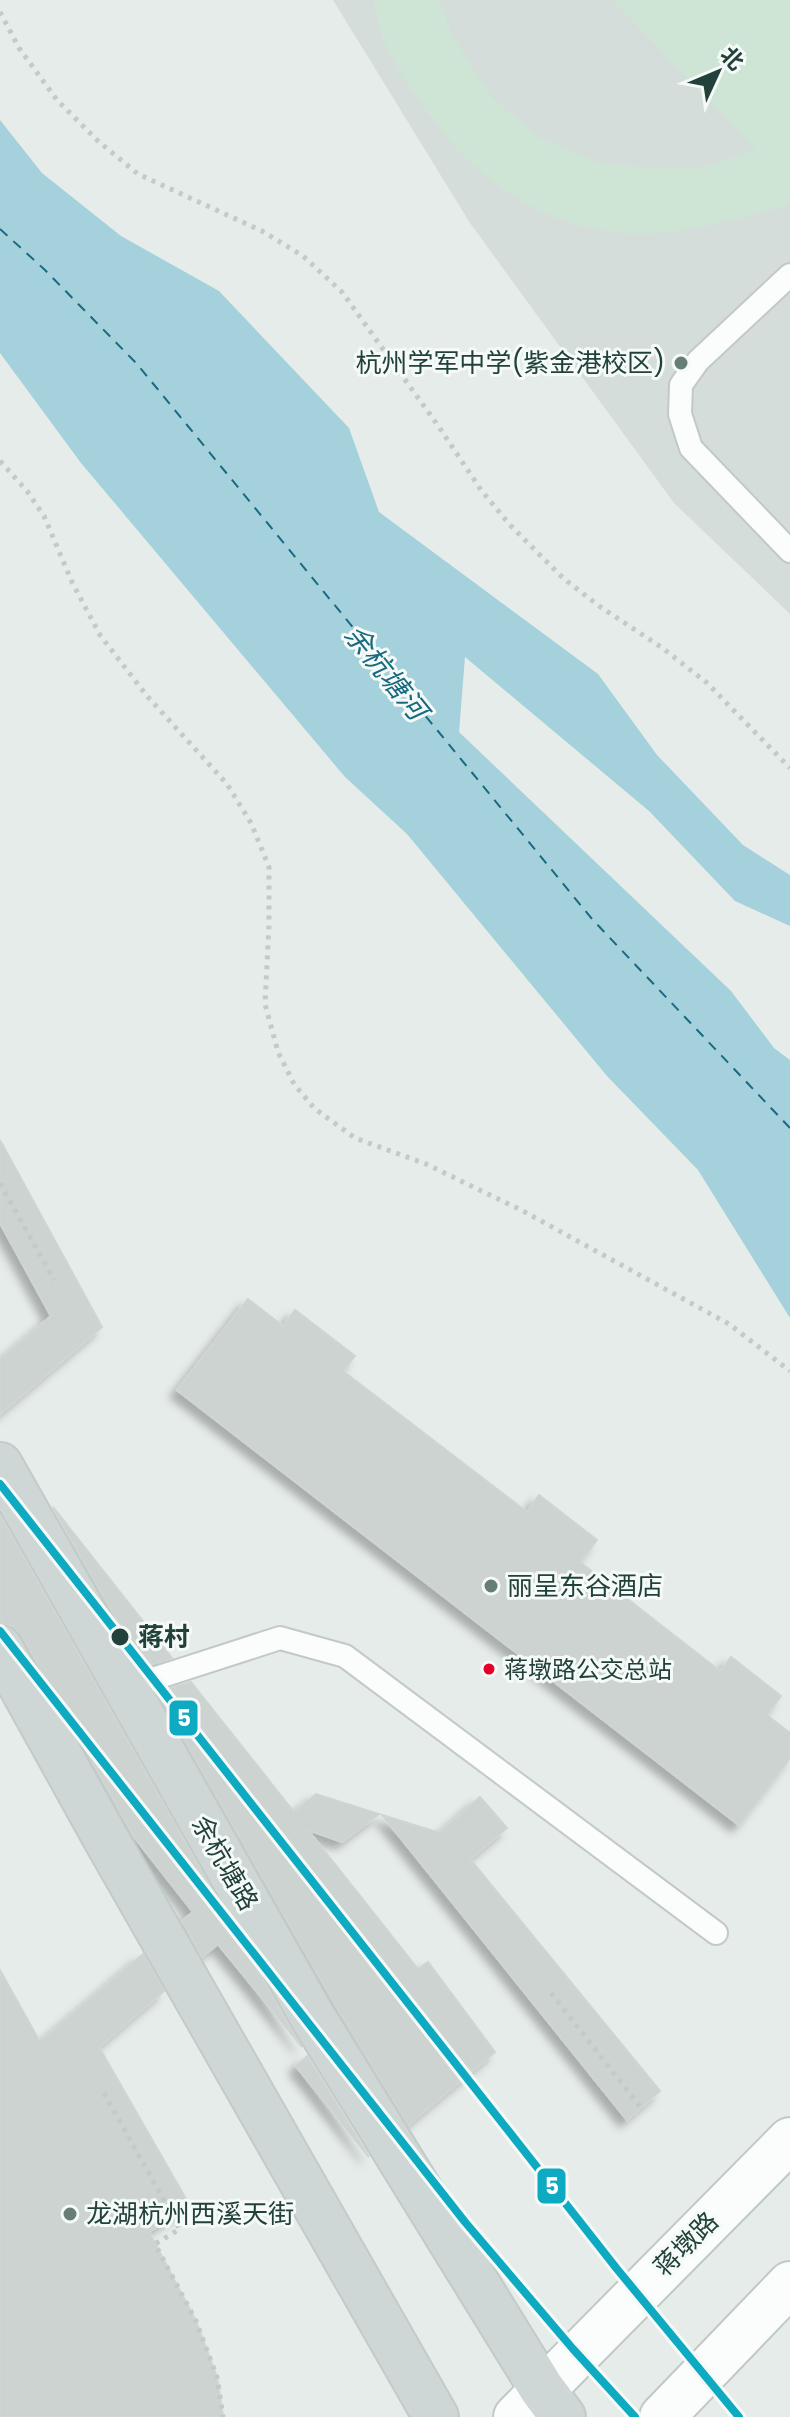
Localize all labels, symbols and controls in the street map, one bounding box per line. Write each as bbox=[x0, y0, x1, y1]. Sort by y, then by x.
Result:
north arrow bbox=[678, 32, 758, 112]
text: 北 bbox=[713, 40, 751, 77]
place label: 杭州学军中学(紫金港校区) bbox=[355, 345, 665, 381]
marker: 杭州学军中学(紫金港校区) bbox=[672, 354, 690, 372]
water label: 余杭塘河 bbox=[335, 617, 439, 732]
place label: 丽呈东谷酒店 bbox=[507, 1568, 663, 1604]
marker: 丽呈东谷酒店 bbox=[482, 1577, 500, 1595]
place label: 蒋村 bbox=[138, 1619, 190, 1655]
marker: 蒋村 bbox=[109, 1626, 131, 1648]
place label: 蒋墩路公交总站 bbox=[504, 1653, 672, 1686]
marker: 蒋墩路公交总站 bbox=[481, 1661, 497, 1677]
line badge: 5 bbox=[168, 1699, 199, 1737]
text: 5 bbox=[177, 1703, 191, 1734]
street label: 余杭塘路 bbox=[183, 1809, 267, 1917]
line badge: 5 bbox=[536, 2167, 567, 2205]
text: 5 bbox=[545, 2171, 559, 2202]
place label: 龙湖杭州西溪天街 bbox=[86, 2196, 294, 2232]
street label: 蒋墩路 bbox=[646, 2204, 726, 2284]
marker: 龙湖杭州西溪天街 bbox=[61, 2205, 79, 2223]

